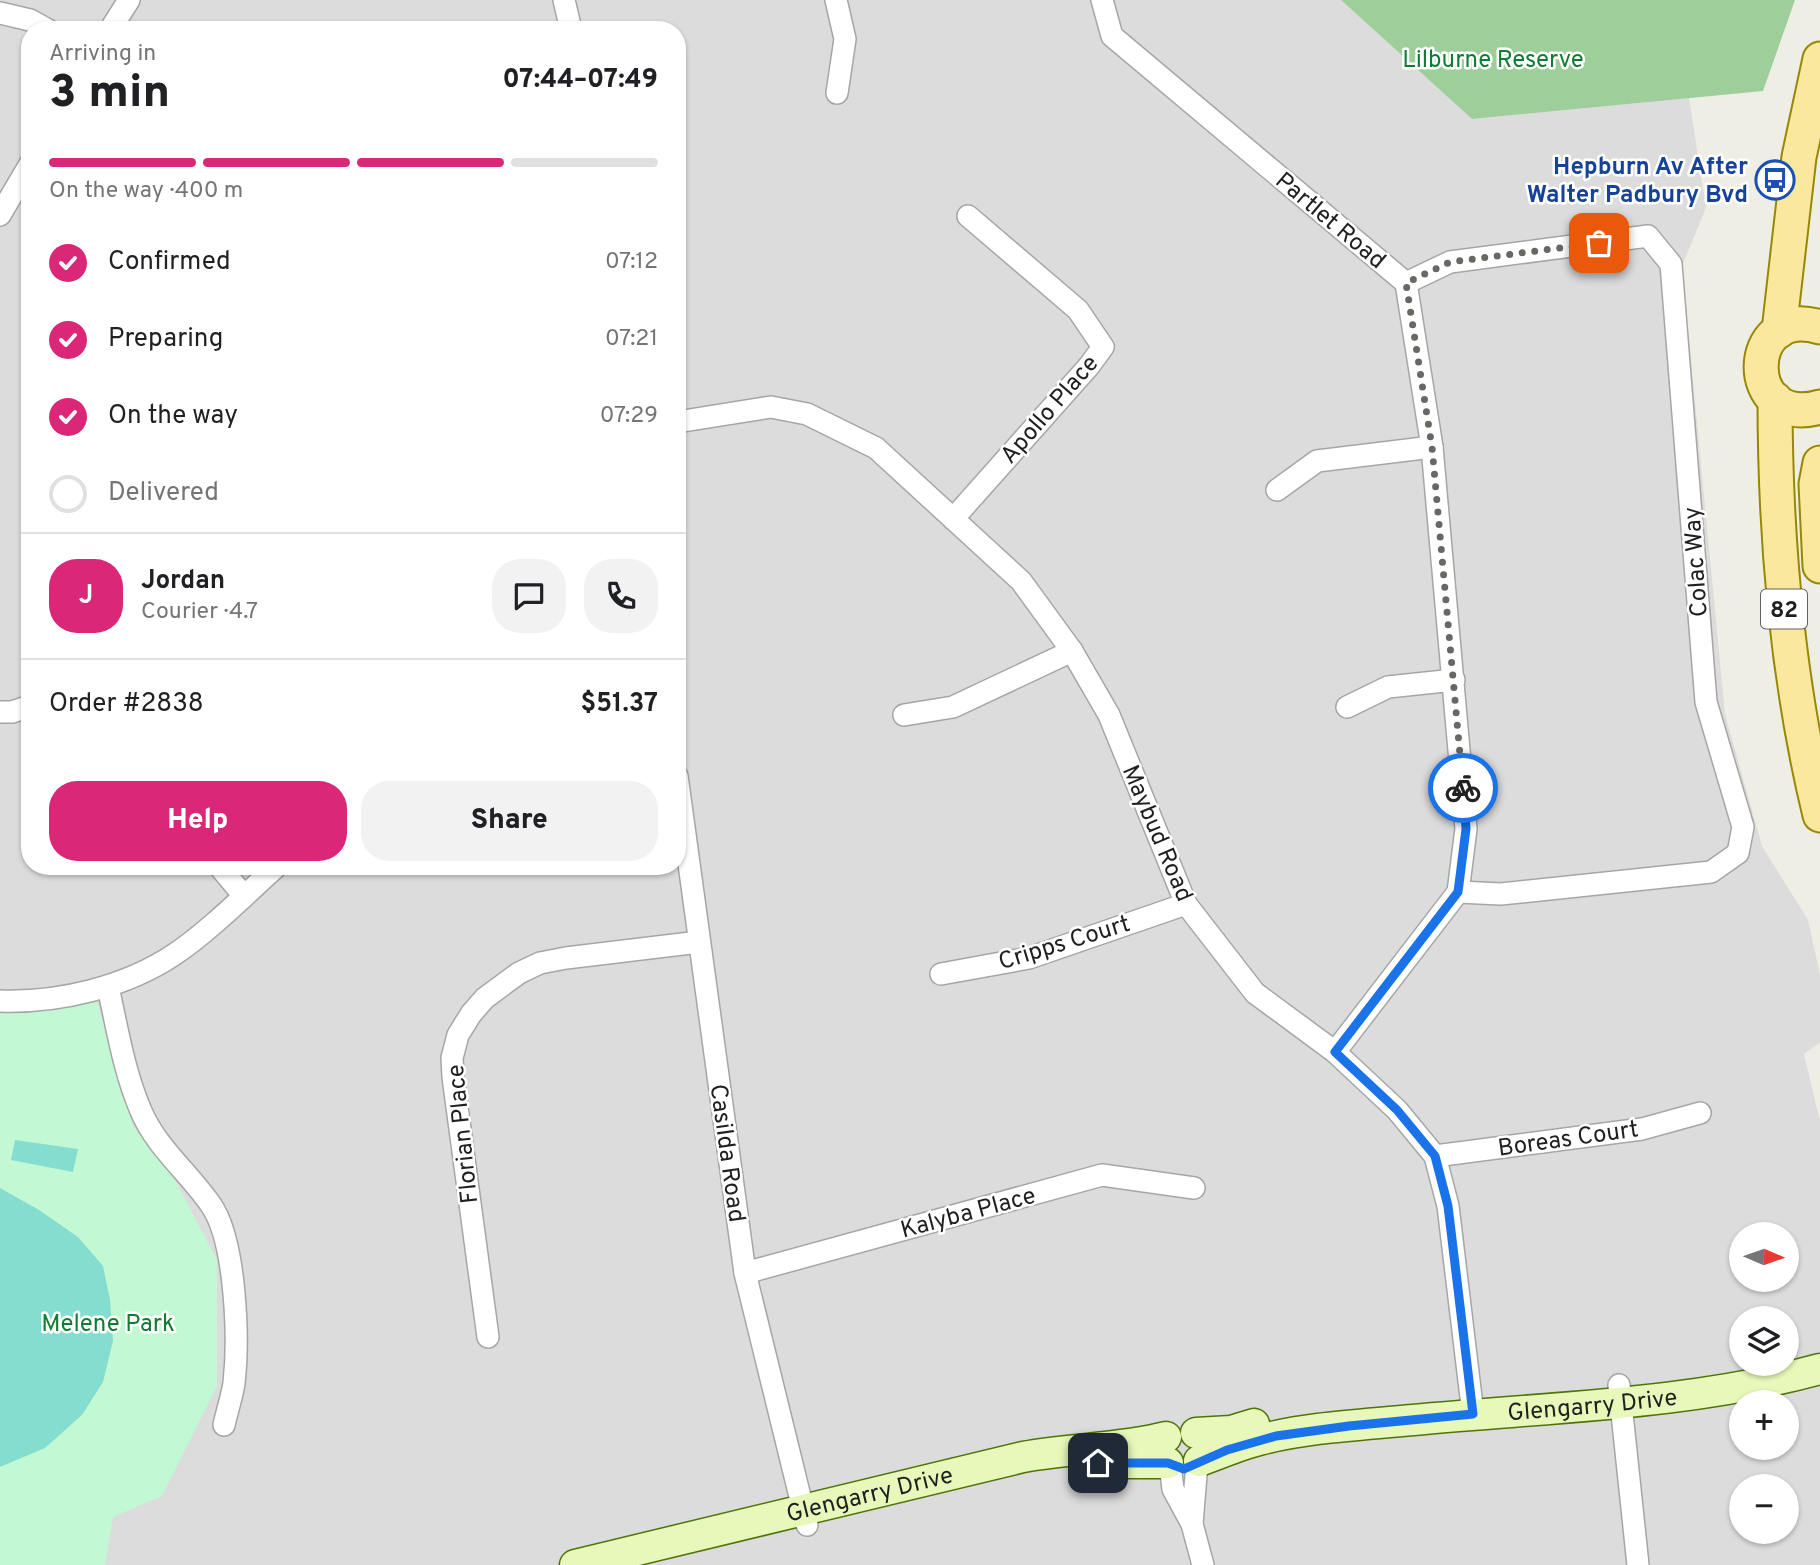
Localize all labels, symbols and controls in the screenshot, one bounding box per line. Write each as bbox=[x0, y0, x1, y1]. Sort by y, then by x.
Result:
text: Arriving in bbox=[49, 40, 156, 69]
park label: Lilburne Reserve bbox=[1402, 46, 1584, 76]
text: 07:44–07:49 bbox=[503, 64, 658, 97]
text: 3 min bbox=[49, 65, 170, 124]
place label: Hepburn Av After Walter Padbury Bvd bbox=[1527, 153, 1748, 211]
bus stop icon: Hepburn Av After Walter Padbury Bvd bbox=[1754, 159, 1796, 201]
street label: Partlet Road bbox=[1268, 167, 1391, 276]
text: On the way · 400 m bbox=[49, 177, 243, 206]
pin bbox=[1569, 213, 1629, 273]
icon: bag bbox=[1580, 224, 1618, 262]
icon: check bbox=[49, 244, 87, 282]
text: Confirmed bbox=[108, 246, 231, 279]
text: 07:12 bbox=[605, 248, 658, 277]
icon: check bbox=[49, 321, 87, 359]
text: Preparing bbox=[108, 323, 223, 356]
text: 07:21 bbox=[605, 325, 658, 354]
street label: Apollo Place bbox=[995, 350, 1106, 471]
icon: check bbox=[49, 398, 87, 436]
text: On the way bbox=[108, 400, 238, 433]
text: 07:29 bbox=[600, 402, 658, 431]
text: Delivered bbox=[108, 477, 219, 510]
street label: Colac Way bbox=[1678, 506, 1716, 618]
button: chat bbox=[492, 559, 566, 633]
button: phone bbox=[584, 559, 658, 633]
text: Jordan bbox=[141, 565, 225, 598]
text: J bbox=[79, 580, 93, 613]
road number: 82 bbox=[1761, 590, 1807, 628]
text: Courier · 4.7 bbox=[141, 598, 258, 627]
text: Order #2838 bbox=[49, 688, 204, 721]
text: $51.37 bbox=[580, 688, 658, 721]
courier bbox=[1428, 753, 1498, 823]
street label: Maybud Road bbox=[1114, 761, 1198, 907]
icon: bike bbox=[1444, 769, 1482, 807]
button: Help bbox=[49, 781, 347, 861]
button: Share bbox=[361, 781, 658, 861]
street label: Cripps Court bbox=[995, 910, 1134, 978]
street label: Florian Place bbox=[442, 1063, 486, 1205]
street label: Casilda Road bbox=[701, 1082, 751, 1224]
street label: Boreas Court bbox=[1496, 1115, 1641, 1165]
street label: Kalyba Place bbox=[898, 1181, 1039, 1246]
north arrow bbox=[1729, 1222, 1799, 1292]
map controls bbox=[1729, 1222, 1799, 1544]
button: layers bbox=[1729, 1306, 1799, 1376]
park label: Melene Park bbox=[41, 1310, 175, 1340]
street label: Glengarry Drive bbox=[1506, 1384, 1679, 1429]
button: + bbox=[1729, 1390, 1799, 1460]
pin bbox=[1068, 1433, 1128, 1493]
icon: home bbox=[1079, 1444, 1117, 1482]
street label: Glengarry Drive bbox=[784, 1461, 956, 1530]
button: − bbox=[1729, 1474, 1799, 1544]

